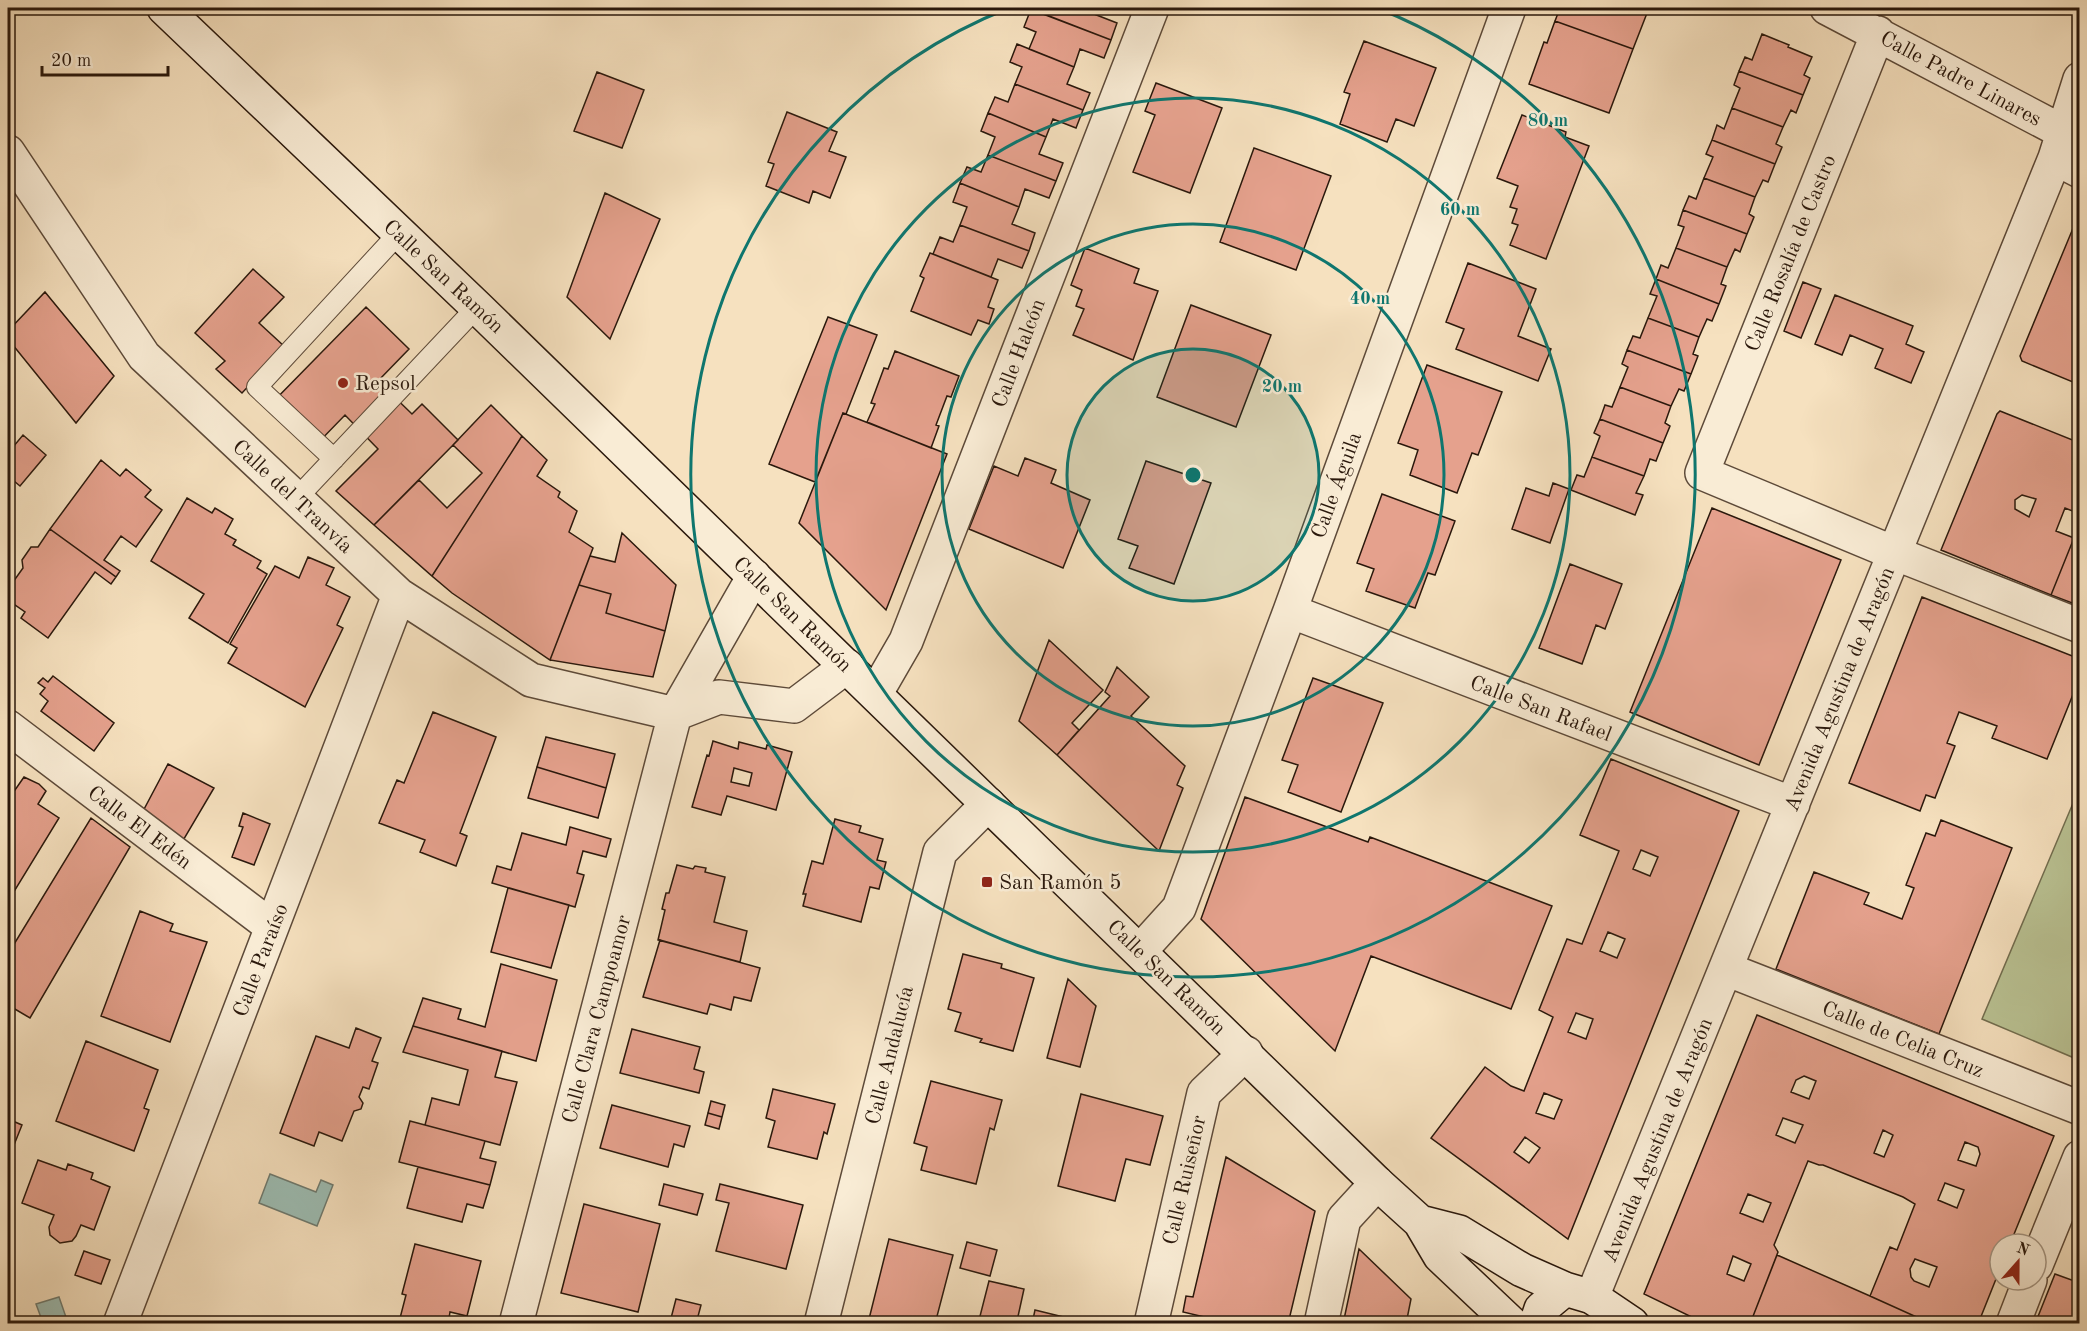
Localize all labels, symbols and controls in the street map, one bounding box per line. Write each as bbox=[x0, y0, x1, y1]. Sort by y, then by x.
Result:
street label: Calle Padre Linares bbox=[1876, 28, 2044, 131]
scale bar bbox=[42, 39, 168, 77]
text: 20 m bbox=[51, 52, 91, 70]
text: 80 m bbox=[1528, 112, 1568, 130]
street label: Calle Rosalía de Castro bbox=[1742, 152, 1841, 355]
text: 60 m bbox=[1440, 201, 1480, 219]
street label: Calle San Ramón bbox=[379, 216, 507, 338]
text: 40 m bbox=[1350, 290, 1390, 308]
street label: Calle Halcón bbox=[989, 296, 1050, 411]
place label: Repsol bbox=[355, 374, 416, 395]
marker: Repsol bbox=[336, 376, 350, 390]
text: 20 m bbox=[1262, 378, 1302, 396]
street label: Calle Águila bbox=[1305, 428, 1366, 542]
street label: Calle del Tranvía bbox=[228, 436, 356, 558]
centre of rings bbox=[1183, 465, 1203, 485]
street label: Calle San Ramón bbox=[729, 553, 855, 677]
street label: Avenida Agustina de Aragón bbox=[1782, 564, 1899, 815]
street label: Calle San Rafael bbox=[1467, 673, 1615, 746]
street label: Calle El Edén bbox=[83, 783, 195, 874]
place label: San Ramón 5 bbox=[999, 873, 1122, 894]
marker: San Ramón 5 bbox=[980, 875, 994, 889]
street label: Calle Paraíso bbox=[230, 901, 293, 1020]
street label: Calle Clara Campoamor bbox=[560, 913, 635, 1126]
street label: Calle San Ramón bbox=[1103, 916, 1229, 1040]
street label: Calle Andalucía bbox=[863, 984, 918, 1127]
street label: Calle de Celia Cruz bbox=[1819, 998, 1986, 1082]
street label: Avenida Agustina de Aragón bbox=[1600, 1015, 1717, 1266]
street label: Calle Ruiseñor bbox=[1160, 1113, 1211, 1247]
north arrow bbox=[1988, 1232, 2048, 1292]
text: N bbox=[2014, 1240, 2032, 1260]

